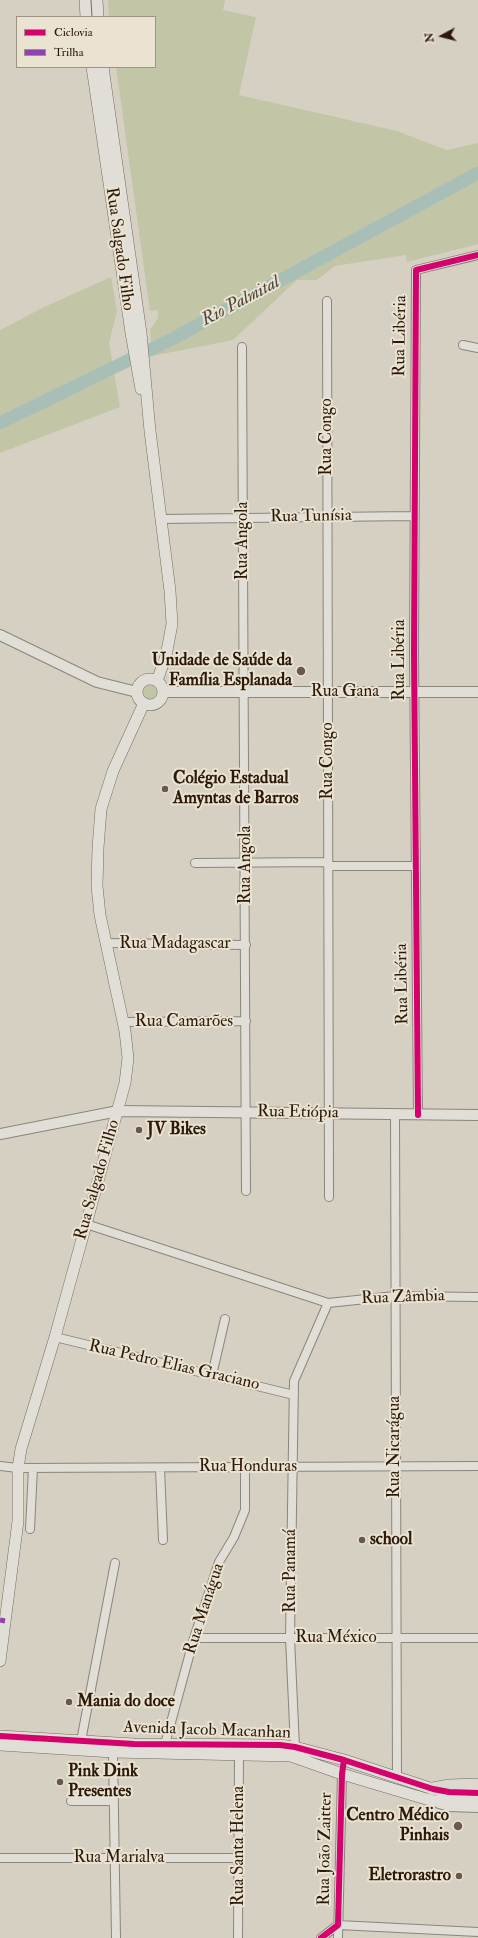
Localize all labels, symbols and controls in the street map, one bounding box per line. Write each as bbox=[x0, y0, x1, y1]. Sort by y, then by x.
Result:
legend bbox=[16, 16, 156, 68]
north arrow bbox=[422, 16, 462, 56]
text: Ciclovia bbox=[54, 25, 93, 40]
text: N bbox=[423, 32, 437, 43]
text: Trilha bbox=[54, 45, 84, 60]
street label: Rua Salgado Filho bbox=[100, 186, 138, 312]
water label: Rio Palmital bbox=[198, 272, 284, 332]
street label: Rua Libéria bbox=[390, 295, 412, 377]
street label: Rua Congo bbox=[317, 398, 337, 476]
street label: Rua Angola bbox=[233, 502, 253, 580]
street label: Rua Tunísia bbox=[270, 506, 352, 528]
street label: Rua Libéria bbox=[390, 619, 410, 701]
place label: Unidade de Saúde da Família Esplanada bbox=[152, 651, 292, 691]
marker: Unidade de Saúde da Família Esplanada bbox=[295, 665, 307, 677]
street label: Rua Gana bbox=[311, 682, 379, 702]
street label: Rua Congo bbox=[318, 722, 338, 800]
place label: Colégio Estadual Amyntas de Barros bbox=[173, 769, 299, 809]
marker: Colégio Estadual Amyntas de Barros bbox=[160, 784, 170, 794]
street label: Rua Angola bbox=[236, 826, 256, 904]
street label: Rua Madagascar bbox=[119, 934, 231, 954]
street label: Rua Libéria bbox=[392, 943, 414, 1025]
street label: Rua Camarões bbox=[135, 1012, 233, 1032]
street label: Rua Etiópia bbox=[257, 1102, 339, 1124]
street label: Rua Salgado Filho bbox=[71, 1118, 125, 1242]
place label: JV Bikes bbox=[147, 1120, 206, 1140]
marker: JV Bikes bbox=[134, 1125, 144, 1135]
street label: Rua Zâmbia bbox=[361, 1286, 445, 1310]
street label: Rua Pedro Elias Graciano bbox=[87, 1336, 261, 1396]
street label: Rua Nicarágua bbox=[385, 1396, 405, 1498]
street label: Rua Honduras bbox=[199, 1457, 297, 1477]
street label: Rua Panamá bbox=[281, 1529, 301, 1613]
place label: school bbox=[370, 1530, 412, 1550]
marker: school bbox=[357, 1535, 367, 1545]
street label: Rua Manágua bbox=[181, 1561, 229, 1657]
street label: Rua México bbox=[295, 1628, 377, 1648]
place label: Mania do doce bbox=[77, 1692, 175, 1712]
marker: Mania do doce bbox=[64, 1697, 74, 1707]
street label: Avenida Jacob Macanhan bbox=[123, 1718, 291, 1744]
place label: Pink Dink Presentes bbox=[68, 1762, 138, 1802]
marker: Pink Dink Presentes bbox=[55, 1777, 65, 1787]
street label: Rua Santa Helena bbox=[229, 1786, 249, 1906]
street label: Rua João Zaitter bbox=[315, 1792, 337, 1906]
place label: Centro Médico Pinhais bbox=[346, 1806, 449, 1846]
marker: Centro Médico Pinhais bbox=[452, 1820, 464, 1832]
street label: Rua Marialva bbox=[73, 1848, 165, 1868]
place label: Eletrorastro bbox=[368, 1866, 451, 1886]
marker: Eletrorastro bbox=[454, 1871, 464, 1881]

